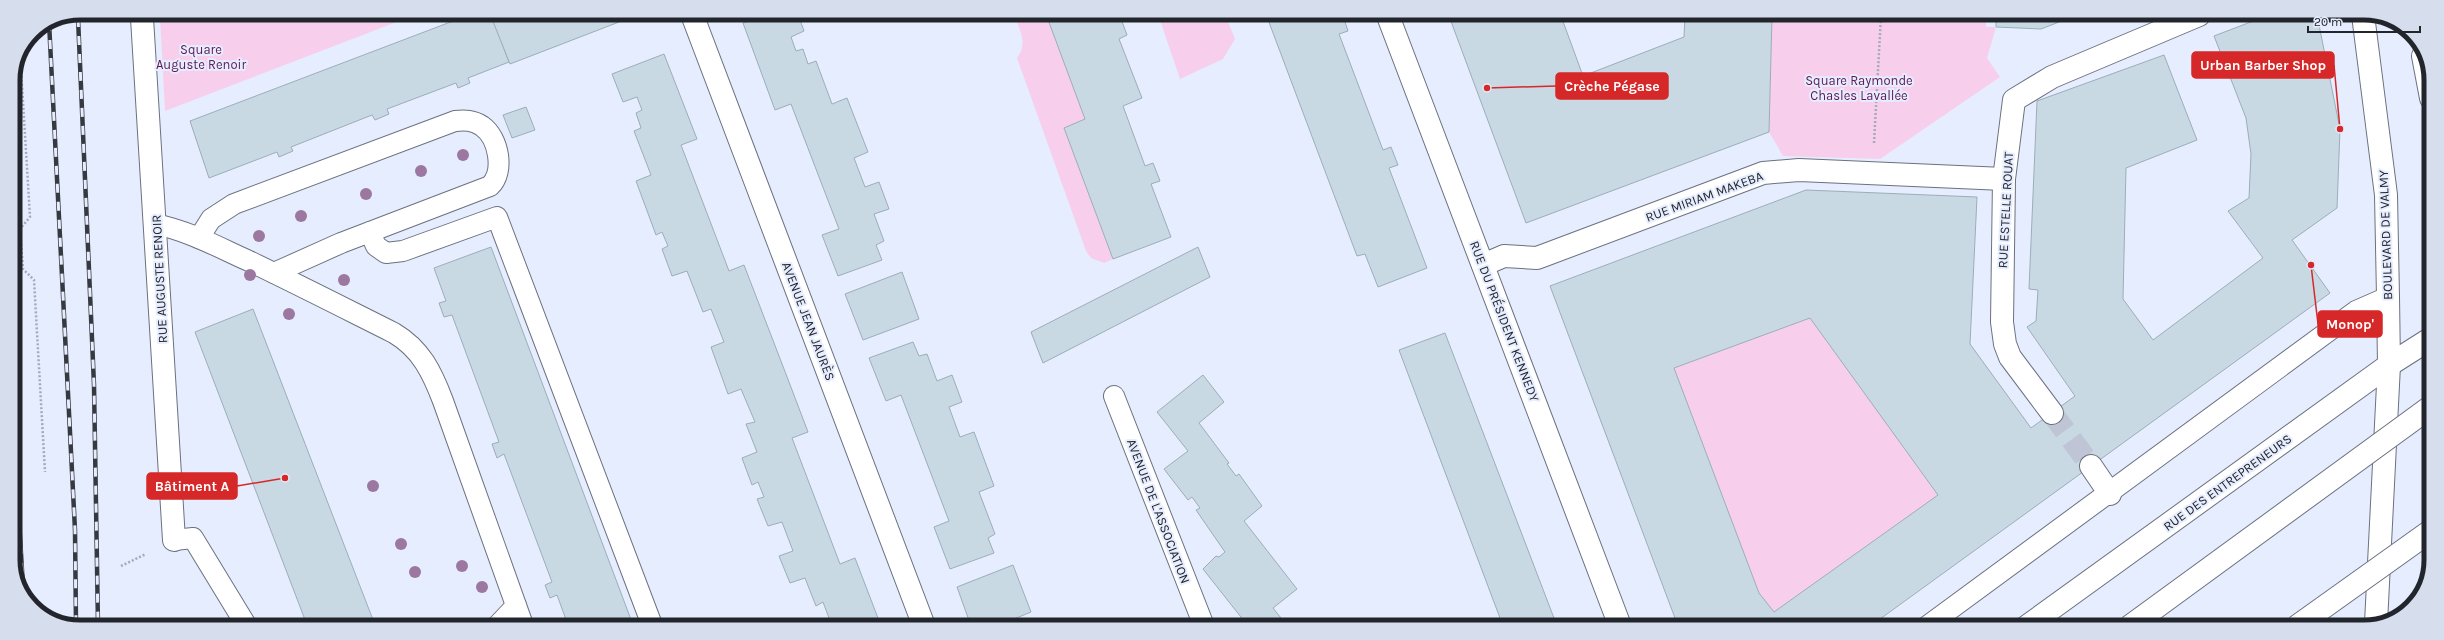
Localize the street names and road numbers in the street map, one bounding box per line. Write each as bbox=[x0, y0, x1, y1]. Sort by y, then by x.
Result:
street label: RUE ESTELLE ROUAT bbox=[1995, 151, 2016, 269]
street label: RUE MIRIAM MAKEBA bbox=[1643, 168, 1765, 225]
street label: BOULEVARD DE VALMY bbox=[2376, 170, 2395, 300]
street label: RUE AUGUSTE RENOIR bbox=[149, 214, 170, 344]
street label: RUE DU PRÉSIDENT KENNEDY bbox=[1467, 238, 1544, 404]
street label: AVENUE JEAN JAURÈS bbox=[779, 259, 840, 383]
street label: RUE DES ENTREPRENEURS bbox=[2160, 431, 2294, 534]
street label: AVENUE DE L'ASSOCIATION bbox=[1124, 437, 1193, 586]

